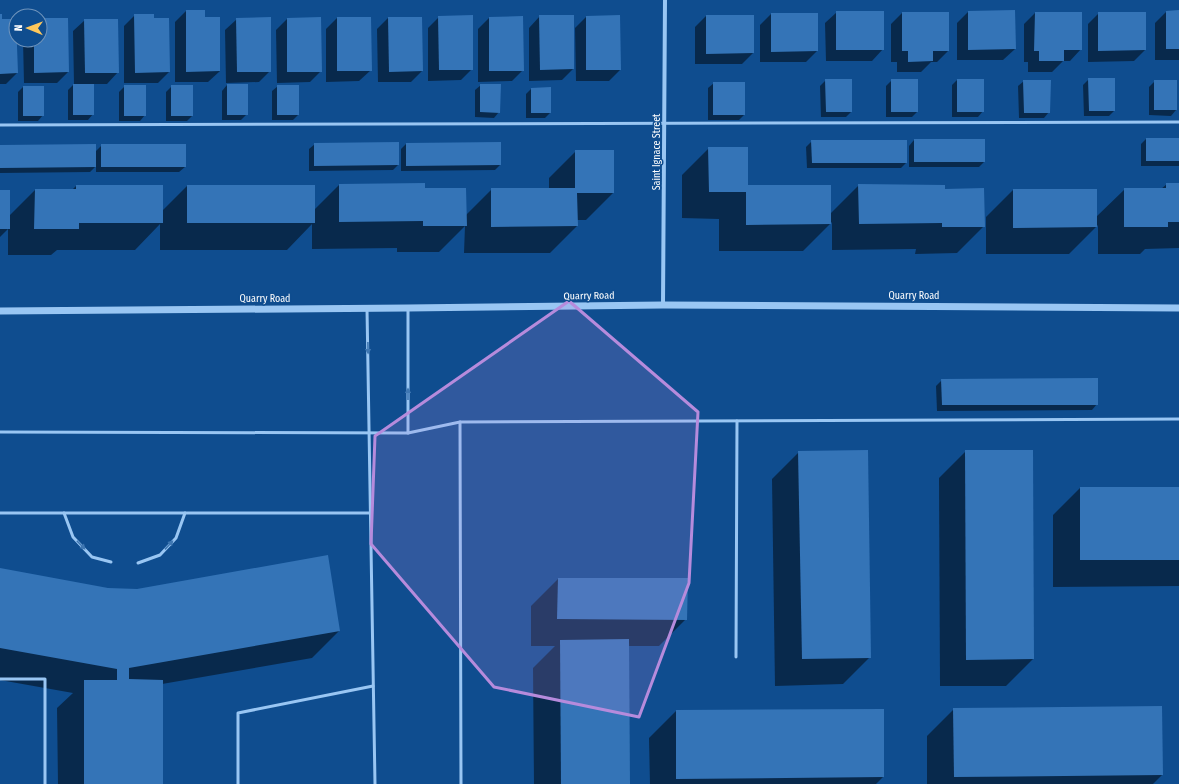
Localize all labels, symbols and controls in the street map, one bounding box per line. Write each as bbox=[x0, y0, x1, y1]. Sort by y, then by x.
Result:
north arrow bbox=[8, 8, 48, 48]
text: N bbox=[12, 24, 25, 31]
street label: Saint Ignace Street bbox=[651, 113, 663, 190]
street label: Quarry Road bbox=[563, 290, 615, 302]
street label: Quarry Road bbox=[889, 290, 939, 302]
street label: Quarry Road bbox=[240, 293, 290, 305]
one-way arrow bbox=[365, 342, 371, 355]
one-way arrow bbox=[405, 387, 411, 400]
one-way arrow bbox=[76, 540, 85, 550]
one-way arrow bbox=[164, 540, 174, 550]

